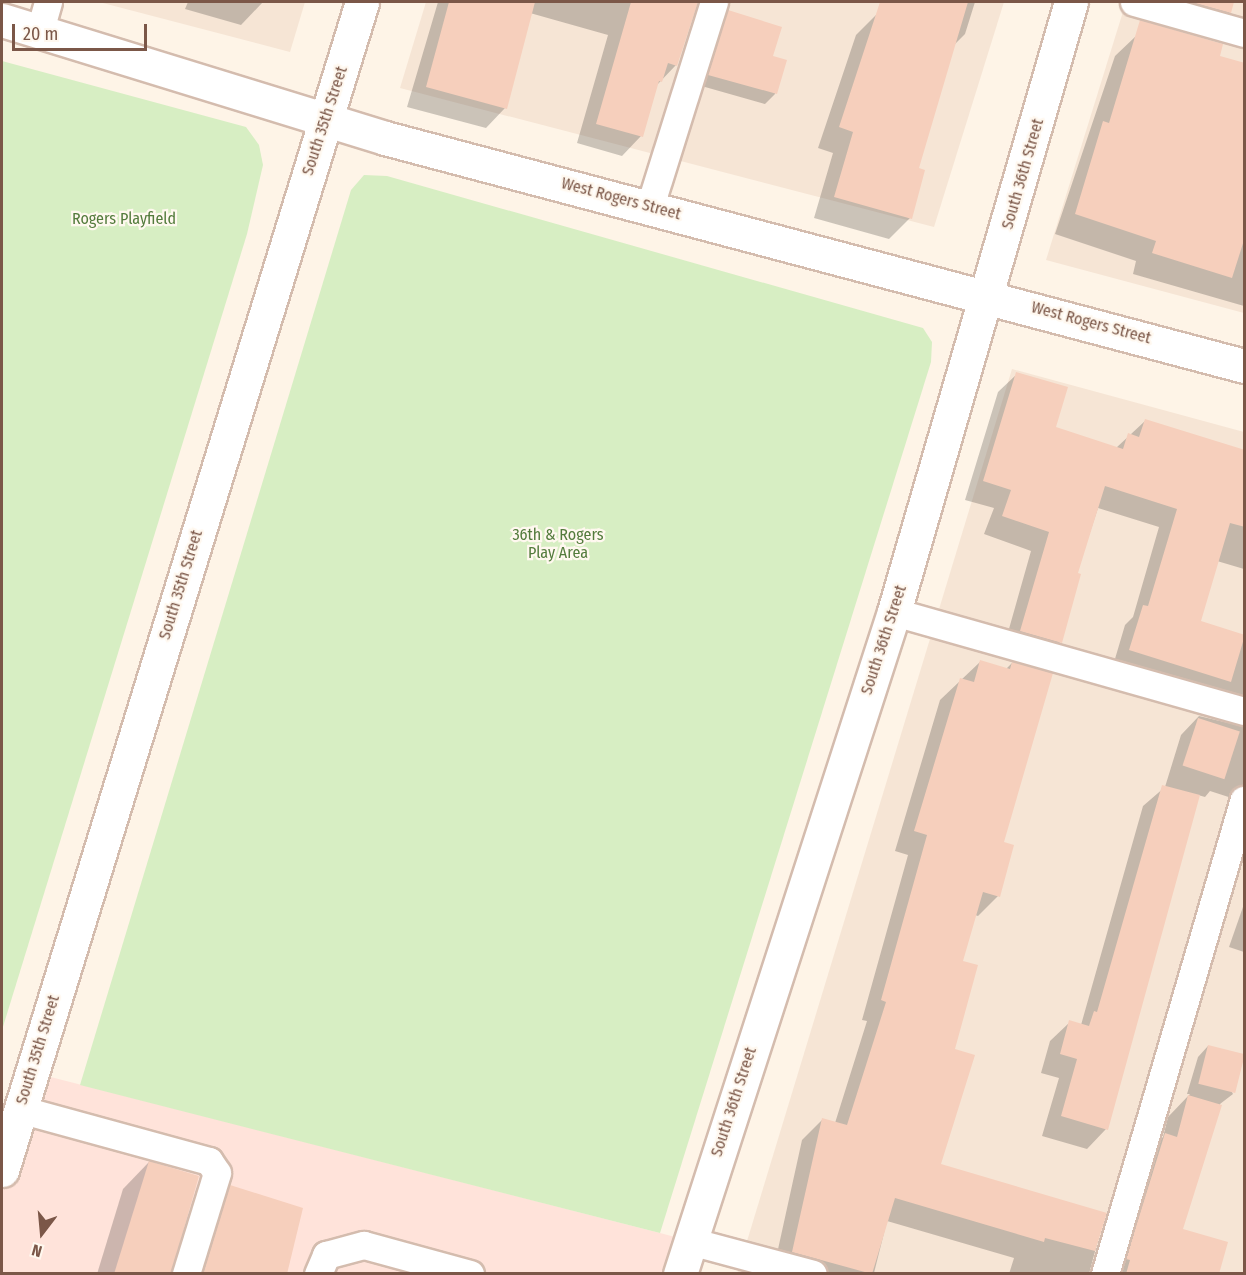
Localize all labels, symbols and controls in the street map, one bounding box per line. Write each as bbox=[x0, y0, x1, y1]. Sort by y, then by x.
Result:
scale bar bbox=[15, 12, 150, 50]
text: 20 m bbox=[23, 23, 58, 45]
street label: South 35th Street bbox=[298, 64, 352, 178]
street label: South 36th Street bbox=[998, 117, 1048, 231]
street label: West Rogers Street bbox=[559, 174, 683, 224]
park label: Rogers Playfield bbox=[72, 209, 176, 229]
street label: West Rogers Street bbox=[1029, 298, 1153, 348]
park label: 36th & Rogers Play Area bbox=[512, 525, 604, 563]
street label: South 35th Street bbox=[155, 528, 207, 642]
street label: South 36th Street bbox=[857, 583, 911, 697]
street label: South 35th Street bbox=[12, 993, 64, 1107]
street label: South 36th Street bbox=[707, 1045, 761, 1159]
north arrow bbox=[12, 1203, 72, 1263]
text: N bbox=[30, 1240, 44, 1261]

